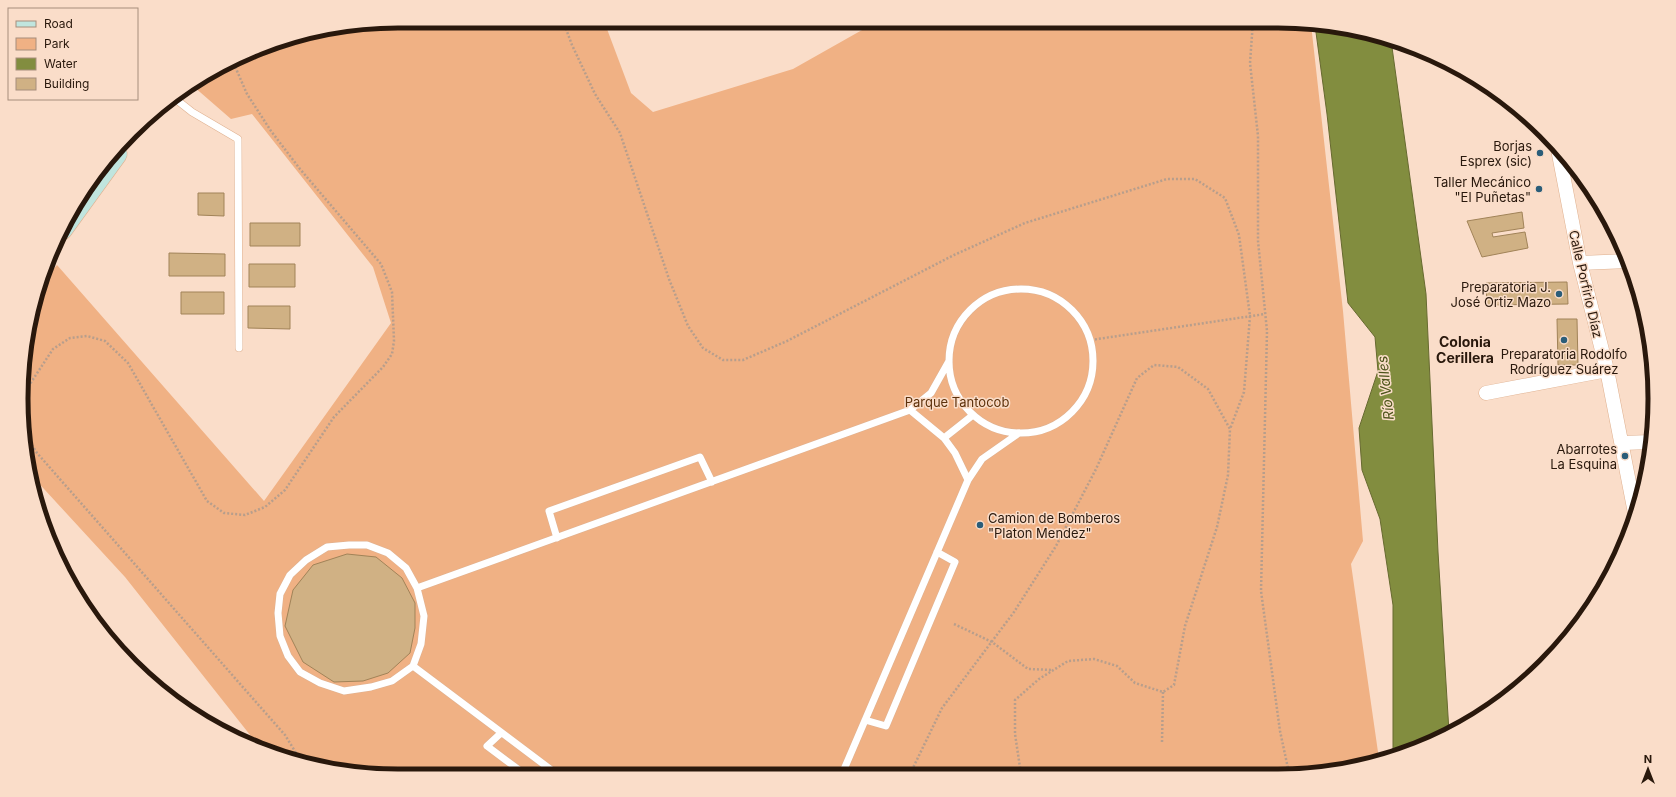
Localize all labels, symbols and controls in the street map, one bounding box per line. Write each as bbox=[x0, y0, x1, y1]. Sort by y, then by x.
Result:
legend bbox=[8, 8, 138, 100]
text: Road bbox=[44, 16, 73, 31]
text: Park bbox=[44, 36, 70, 51]
text: Water bbox=[44, 56, 78, 71]
text: Building bbox=[44, 76, 89, 91]
place label: Borjas Esprex (sic) bbox=[1460, 138, 1532, 169]
marker: Borjas Esprex (sic) bbox=[1535, 148, 1545, 158]
place label: Taller Mecánico "El Puñetas" bbox=[1434, 174, 1531, 205]
marker: Taller Mecánico "El Puñetas" bbox=[1534, 184, 1544, 194]
street label: Calle Porfirio Díaz bbox=[1566, 229, 1606, 339]
place label: Preparatoria J. José Ortiz Mazo bbox=[1451, 279, 1551, 310]
marker: Preparatoria J. José Ortiz Mazo bbox=[1554, 289, 1564, 299]
district label: Colonia Cerillera bbox=[1436, 333, 1494, 366]
marker: Preparatoria Rodolfo Rodríguez Suárez bbox=[1559, 335, 1569, 345]
place label: Preparatoria Rodolfo Rodríguez Suárez bbox=[1501, 346, 1627, 377]
water label: Río Valles bbox=[1373, 355, 1397, 421]
park label: Parque Tantocob bbox=[905, 394, 1009, 410]
place label: Abarrotes La Esquina bbox=[1550, 441, 1617, 472]
marker: Abarrotes La Esquina bbox=[1620, 451, 1630, 461]
place label: Camion de Bomberos "Platon Mendez" bbox=[988, 510, 1120, 541]
marker: Camion de Bomberos "Platon Mendez" bbox=[975, 520, 985, 530]
north arrow bbox=[1628, 749, 1668, 789]
text: N bbox=[1644, 752, 1652, 766]

